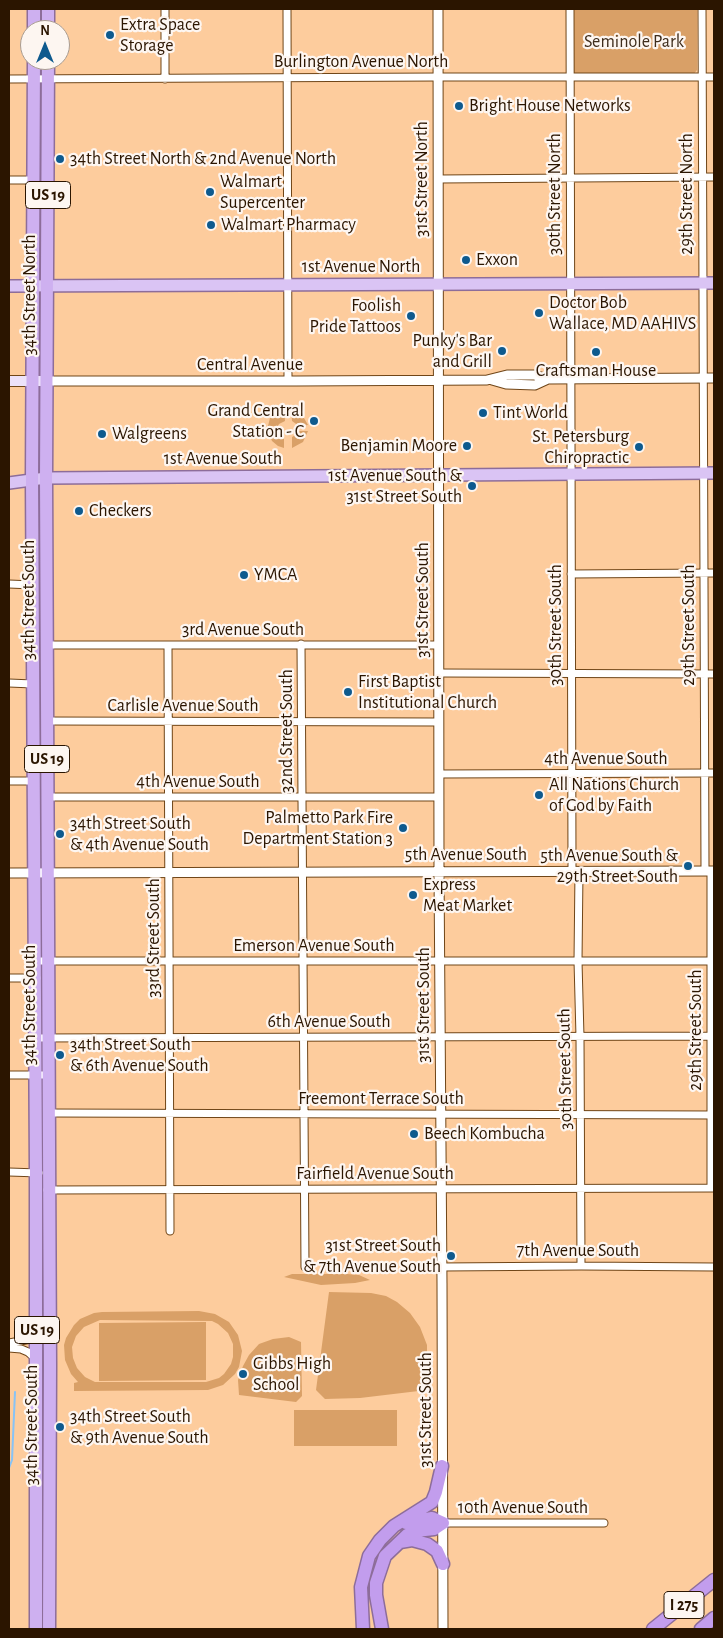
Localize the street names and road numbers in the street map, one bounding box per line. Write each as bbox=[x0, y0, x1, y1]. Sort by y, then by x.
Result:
street label: Burlington Avenue North bbox=[274, 51, 448, 73]
street label: 31st Street North bbox=[411, 121, 433, 237]
street label: 30th Street North bbox=[544, 133, 566, 255]
street label: 29th Street North bbox=[676, 133, 698, 255]
road number: US 19 bbox=[26, 182, 70, 208]
street label: 34th Street North bbox=[19, 235, 41, 355]
street label: 1st Avenue North bbox=[302, 256, 420, 278]
street label: Central Avenue bbox=[197, 354, 303, 376]
street label: 1st Avenue South bbox=[164, 448, 282, 470]
street label: 34th Street South bbox=[18, 540, 40, 660]
street label: 31st Street South bbox=[412, 542, 434, 658]
street label: 30th Street South bbox=[545, 564, 567, 686]
street label: 29th Street South bbox=[678, 564, 700, 686]
street label: 3rd Avenue South bbox=[182, 619, 304, 641]
street label: 32nd Street South bbox=[276, 669, 298, 793]
street label: Carlisle Avenue South bbox=[107, 695, 259, 717]
road number: US 19 bbox=[24, 746, 70, 772]
street label: 4th Avenue South bbox=[544, 748, 668, 770]
street label: 4th Avenue South bbox=[136, 771, 260, 793]
street label: 5th Avenue South bbox=[405, 844, 527, 866]
street label: 33rd Street South bbox=[143, 878, 165, 998]
street label: Emerson Avenue South bbox=[233, 935, 395, 957]
street label: 34th Street South bbox=[19, 945, 41, 1065]
street label: 31st Street South bbox=[413, 947, 435, 1063]
street label: 29th Street South bbox=[685, 969, 707, 1091]
street label: 30th Street South bbox=[553, 1008, 577, 1130]
street label: 6th Avenue South bbox=[267, 1011, 391, 1033]
street label: Freemont Terrace South bbox=[298, 1088, 464, 1110]
street label: Fairfield Avenue South bbox=[296, 1163, 454, 1185]
street label: 7th Avenue South bbox=[517, 1240, 639, 1262]
road number: US 19 bbox=[15, 1316, 60, 1344]
street label: 31st Street South bbox=[415, 1352, 437, 1468]
street label: 34th Street South bbox=[21, 1365, 43, 1485]
street label: 10th Avenue South bbox=[458, 1497, 588, 1519]
road number: I 275 bbox=[664, 1592, 704, 1618]

